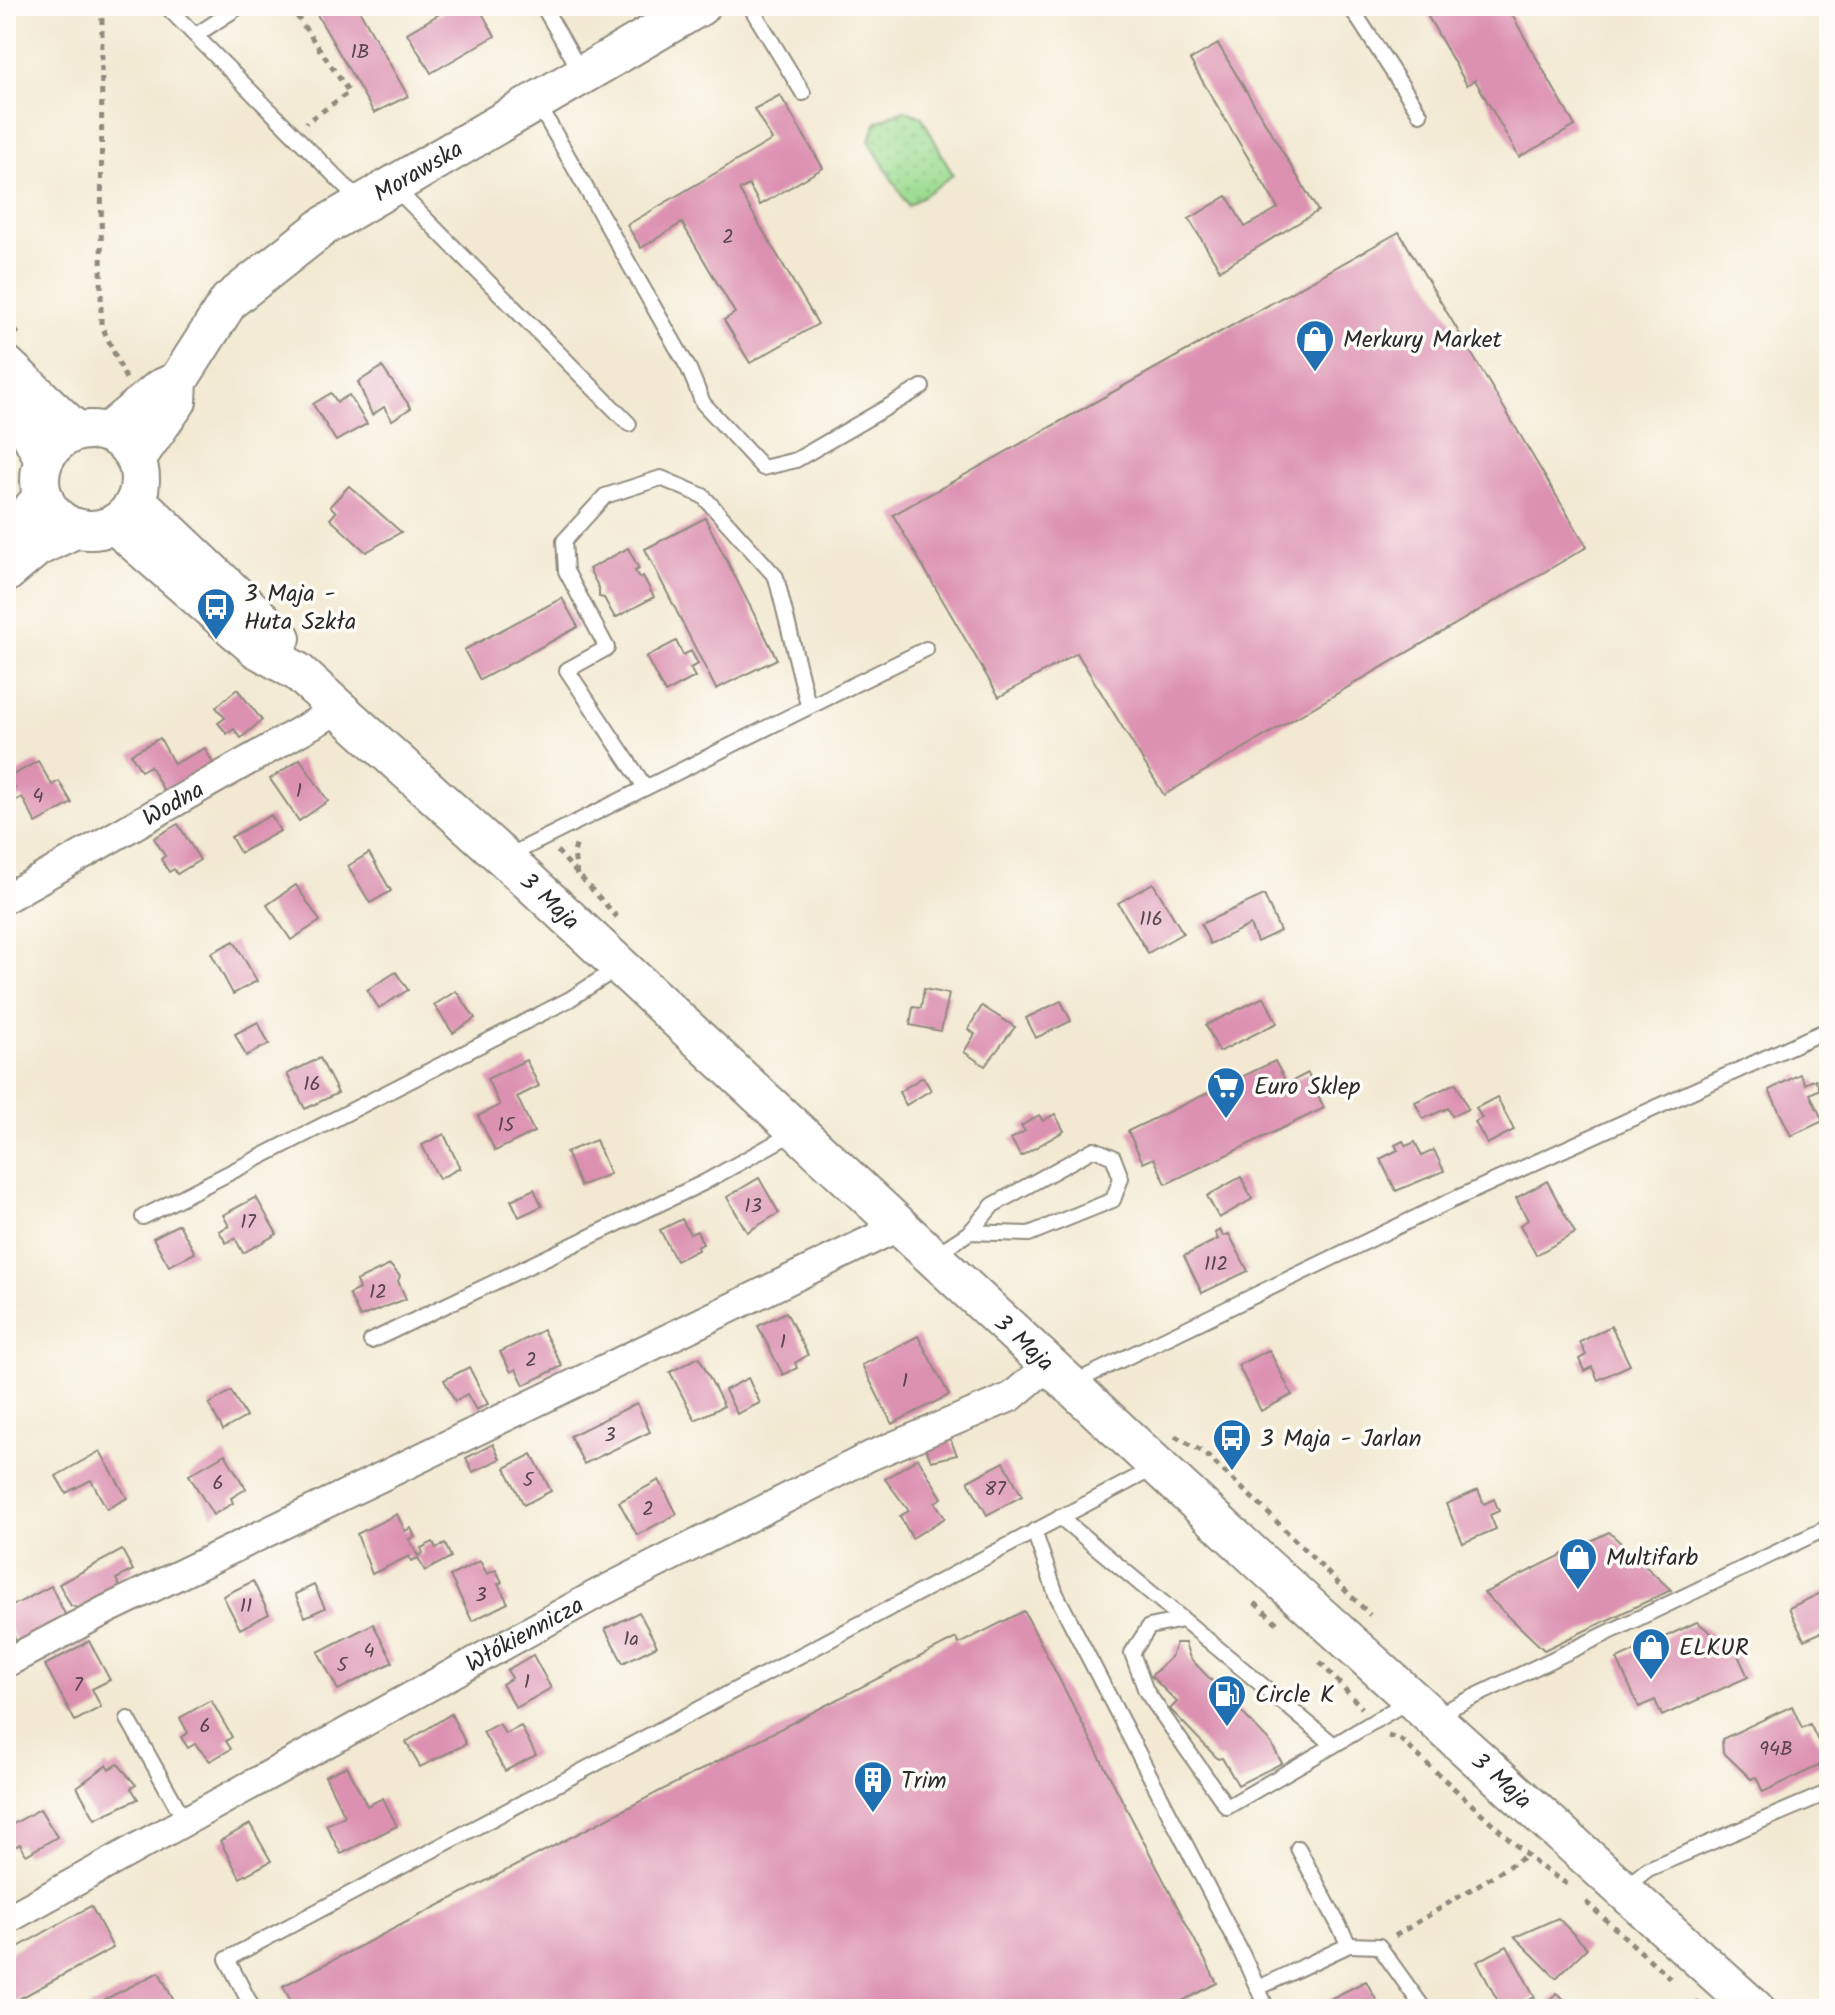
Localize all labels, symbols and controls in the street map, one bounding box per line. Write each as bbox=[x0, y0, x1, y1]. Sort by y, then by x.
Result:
house number: 1B bbox=[350, 37, 370, 69]
street label: Morawska bbox=[367, 131, 471, 214]
house number: 2 bbox=[722, 222, 734, 254]
shop icon: Merkury Market bbox=[1294, 318, 1336, 373]
place label: Merkury Market bbox=[1343, 321, 1502, 360]
place label: 3 Maja - Huta Szkła bbox=[244, 575, 356, 642]
bus stop icon: 3 Maja - Huta Szkła bbox=[195, 586, 237, 641]
street label: Wodna bbox=[136, 771, 212, 838]
house number: 1 bbox=[296, 776, 302, 808]
house number: 4 bbox=[32, 781, 44, 813]
street label: 3 Maja bbox=[510, 864, 588, 940]
house number: 116 bbox=[1139, 904, 1163, 936]
supermarket icon: Euro Sklep bbox=[1205, 1065, 1247, 1120]
place label: Euro Sklep bbox=[1254, 1068, 1361, 1107]
house number: 16 bbox=[303, 1069, 321, 1101]
house number: 15 bbox=[497, 1110, 516, 1142]
house number: 13 bbox=[744, 1191, 762, 1223]
house number: 17 bbox=[240, 1207, 257, 1239]
house number: 112 bbox=[1204, 1249, 1228, 1281]
house number: 12 bbox=[369, 1277, 387, 1309]
street label: 3 Maja bbox=[984, 1305, 1063, 1382]
house number: 1 bbox=[780, 1327, 786, 1359]
house number: 2 bbox=[525, 1345, 537, 1377]
house number: 1 bbox=[902, 1366, 908, 1398]
bus stop icon: 3 Maja - Jarlan bbox=[1211, 1417, 1253, 1472]
house number: 3 bbox=[604, 1420, 616, 1452]
place label: 3 Maja - Jarlan bbox=[1260, 1420, 1422, 1459]
house number: 5 bbox=[523, 1465, 535, 1497]
house number: 6 bbox=[212, 1468, 224, 1500]
house number: 87 bbox=[984, 1474, 1006, 1506]
house number: 2 bbox=[642, 1494, 654, 1526]
shop icon: Multifarb bbox=[1557, 1536, 1599, 1591]
place label: Multifarb bbox=[1606, 1539, 1699, 1578]
house number: 3 bbox=[475, 1580, 487, 1612]
street label: Włókiennicza bbox=[459, 1587, 591, 1684]
house number: 11 bbox=[240, 1591, 252, 1623]
house number: 1a bbox=[623, 1624, 639, 1656]
shop icon: ELKUR bbox=[1630, 1626, 1672, 1681]
place label: ELKUR bbox=[1679, 1629, 1749, 1668]
house number: 4 bbox=[363, 1636, 375, 1668]
house number: 5 bbox=[337, 1650, 349, 1682]
house number: 1 bbox=[524, 1667, 530, 1699]
house number: 7 bbox=[73, 1670, 83, 1702]
fuel station icon: Circle K bbox=[1206, 1673, 1248, 1728]
place label: Circle K bbox=[1255, 1676, 1335, 1715]
house number: 6 bbox=[199, 1711, 211, 1743]
house number: 94B bbox=[1759, 1734, 1793, 1766]
street label: 3 Maja bbox=[1462, 1743, 1540, 1820]
building icon: Trim bbox=[852, 1759, 894, 1814]
place label: Trim bbox=[901, 1762, 947, 1801]

